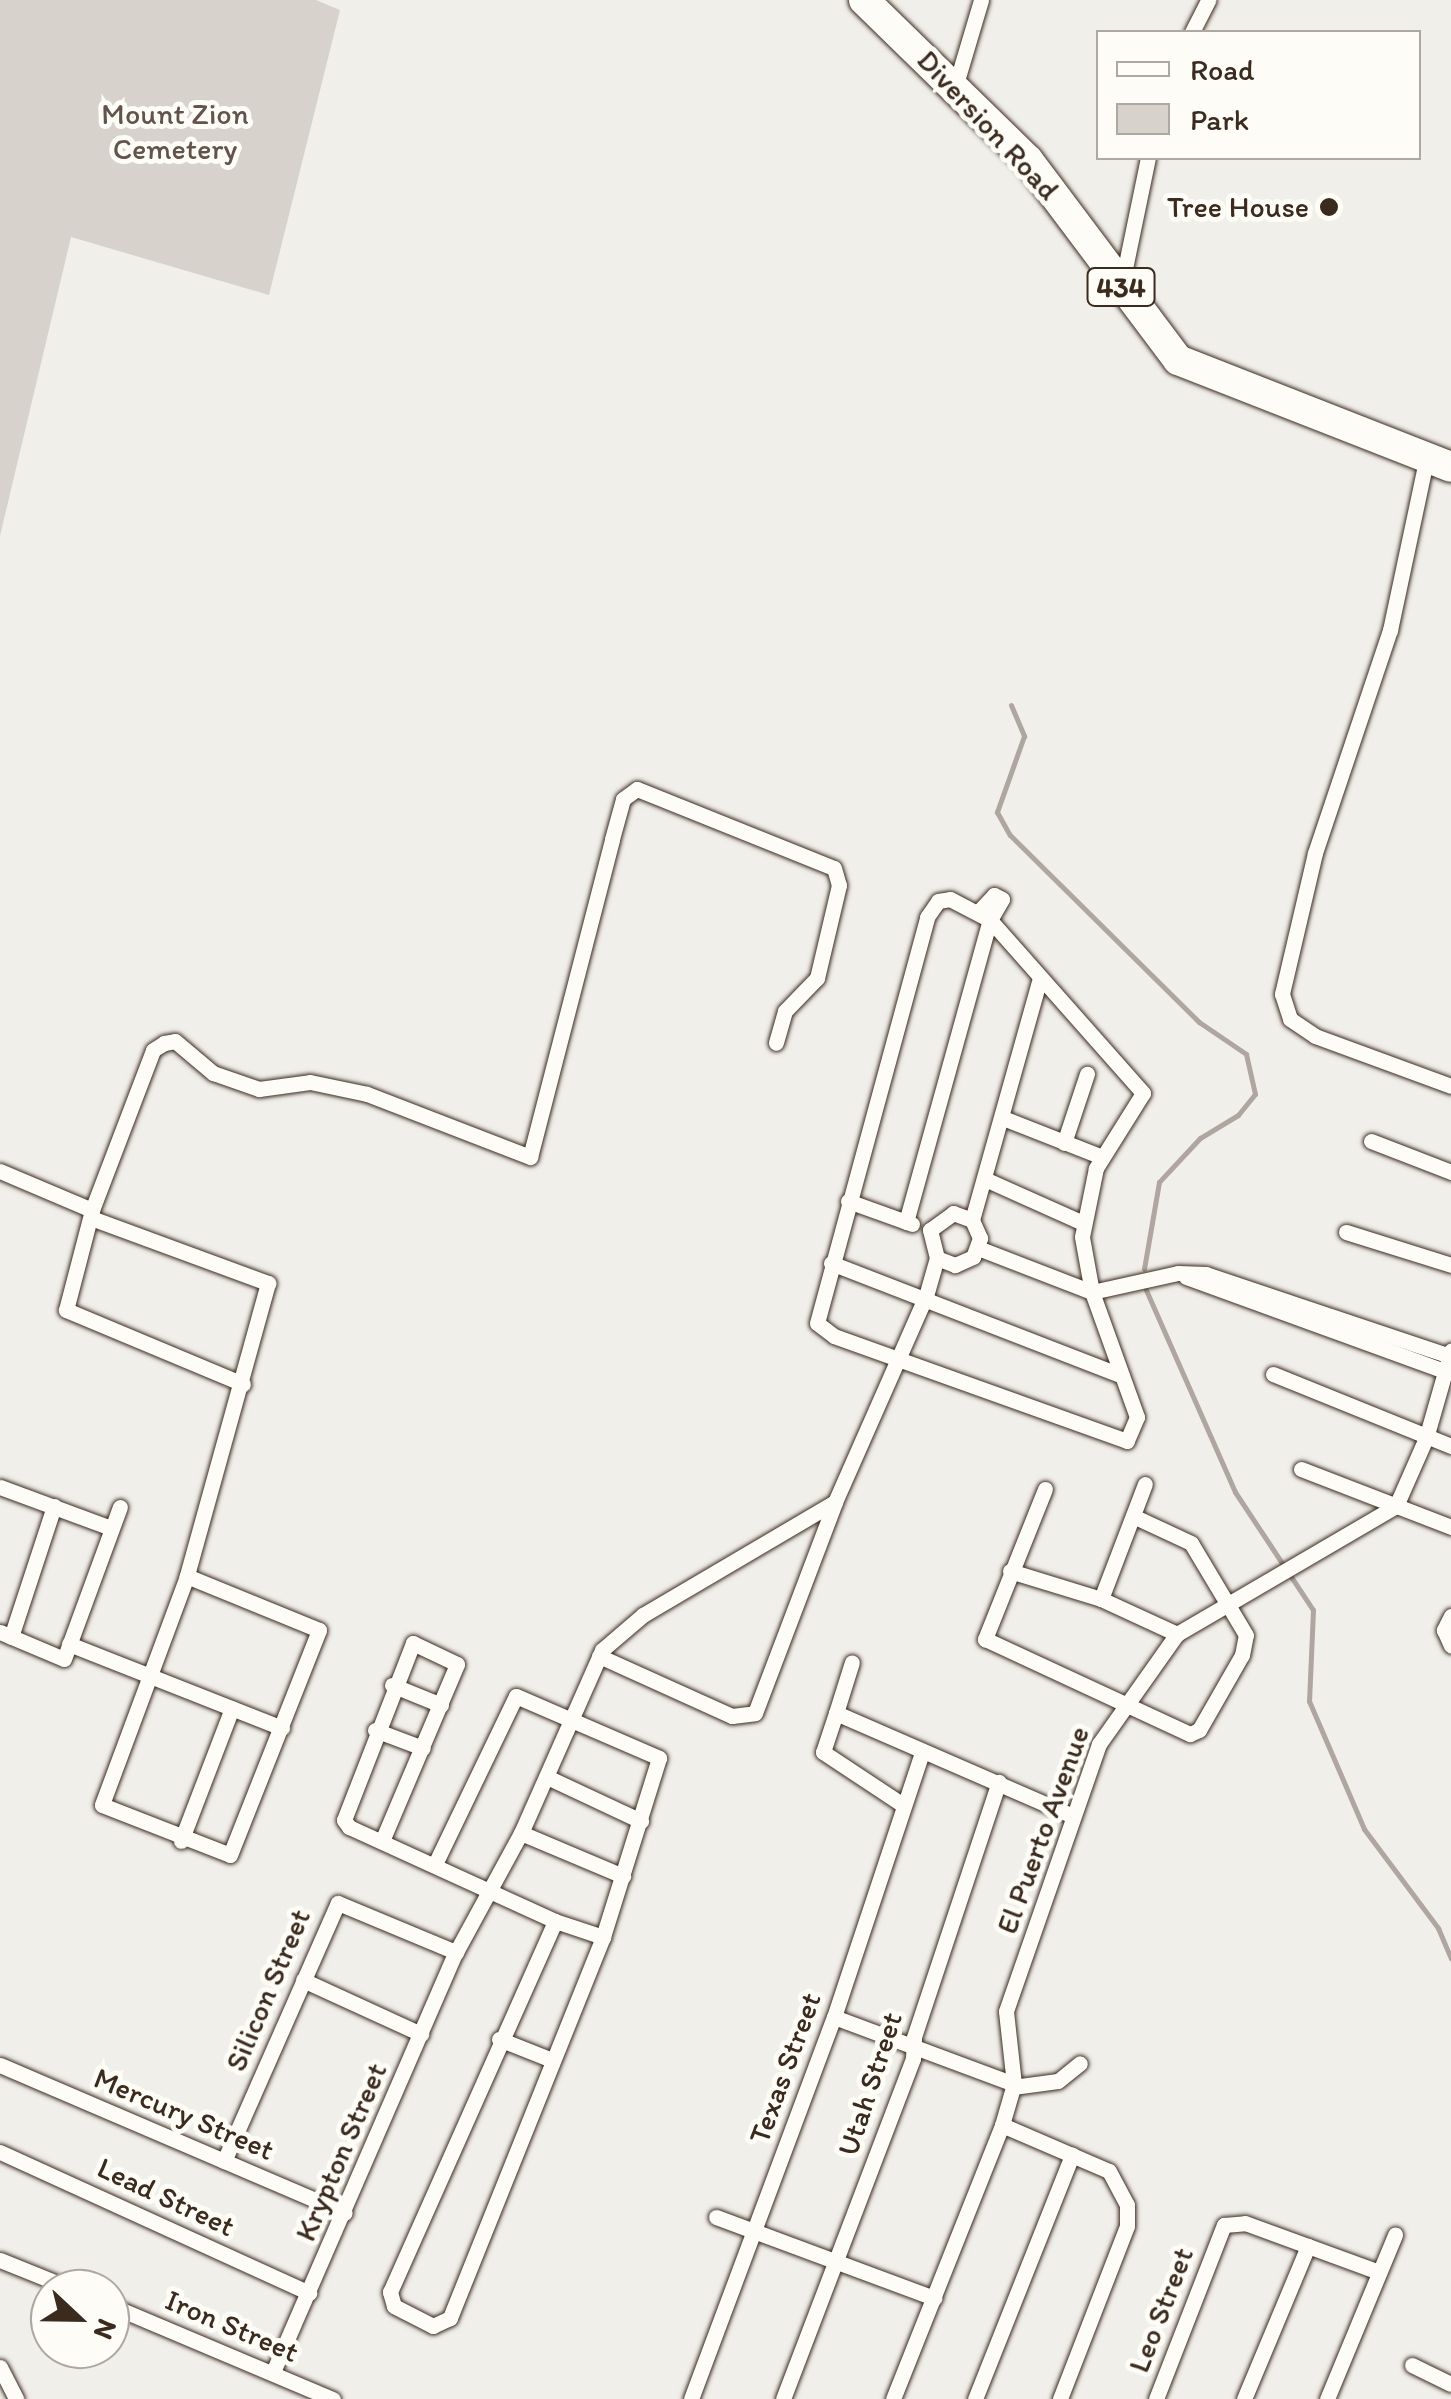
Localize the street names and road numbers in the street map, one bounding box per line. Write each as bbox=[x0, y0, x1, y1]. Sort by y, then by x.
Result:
street label: Diversion Road bbox=[909, 43, 1067, 207]
road number: 434 bbox=[1086, 264, 1156, 310]
street label: El Puerto Avenue bbox=[989, 1721, 1097, 1939]
street label: Silicon Street bbox=[218, 1904, 318, 2076]
street label: Texas Street bbox=[741, 1988, 829, 2148]
street label: Utah Street bbox=[830, 2008, 910, 2160]
street label: Krypton Street bbox=[287, 2058, 395, 2246]
street label: Mercury Street bbox=[89, 2060, 279, 2168]
street label: Lead Street bbox=[92, 2150, 240, 2244]
street label: Leo Street bbox=[1121, 2243, 1201, 2377]
street label: Iron Street bbox=[160, 2282, 304, 2370]

